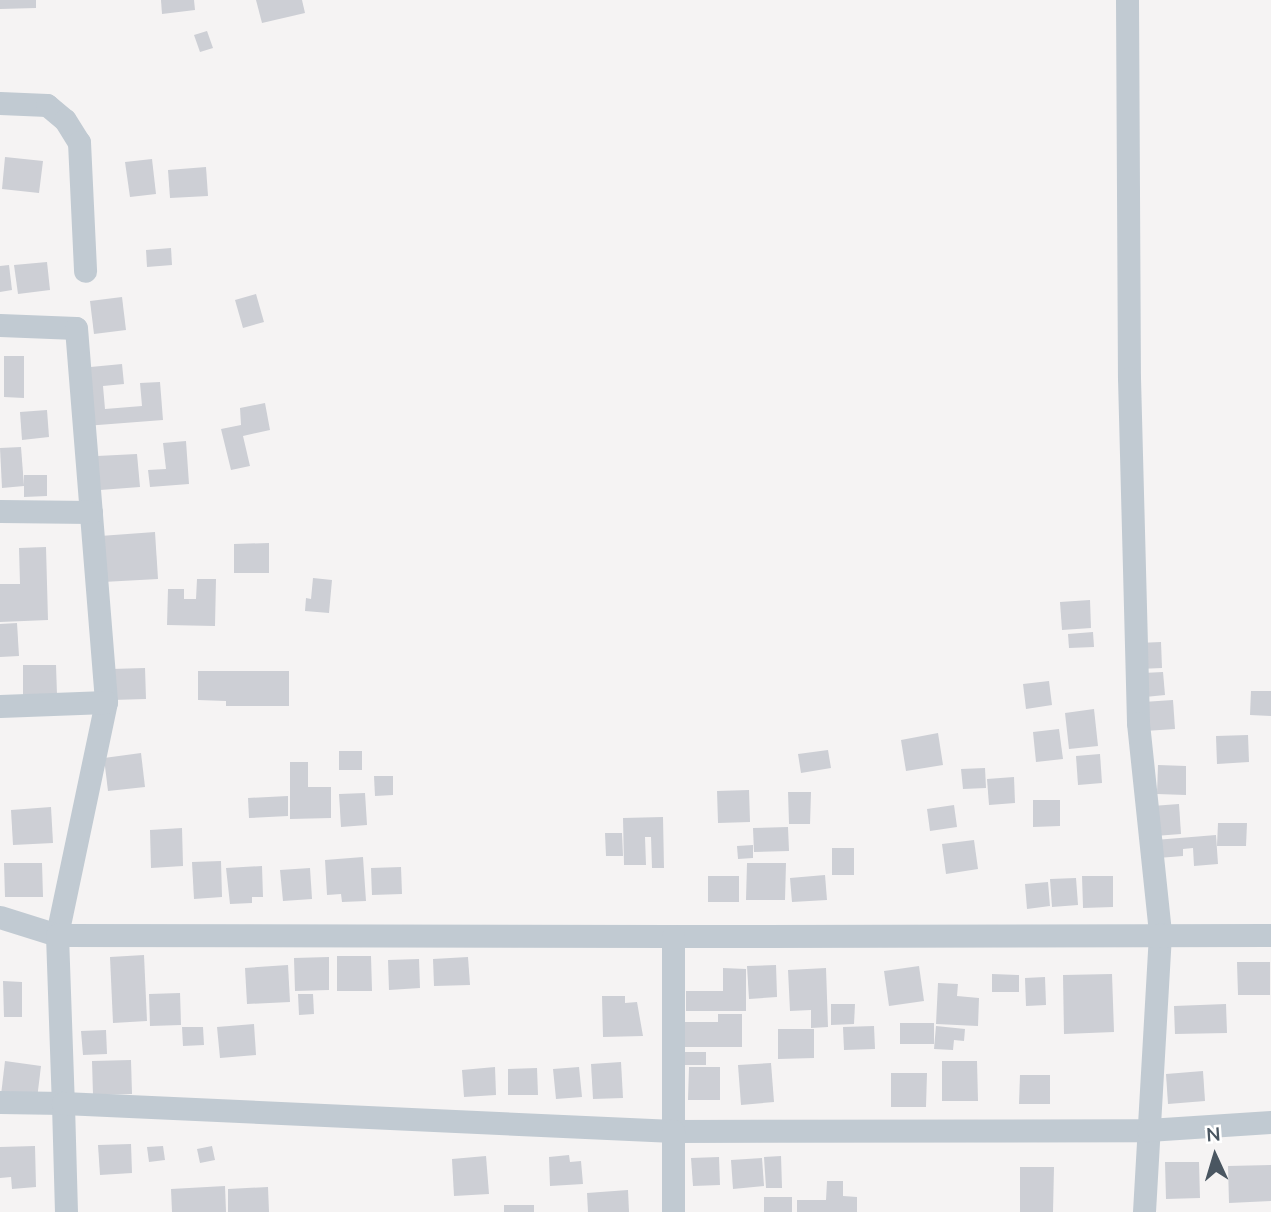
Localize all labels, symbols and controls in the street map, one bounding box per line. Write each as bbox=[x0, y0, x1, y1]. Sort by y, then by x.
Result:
north arrow bbox=[1180, 1121, 1250, 1191]
text: N bbox=[1206, 1122, 1222, 1149]

